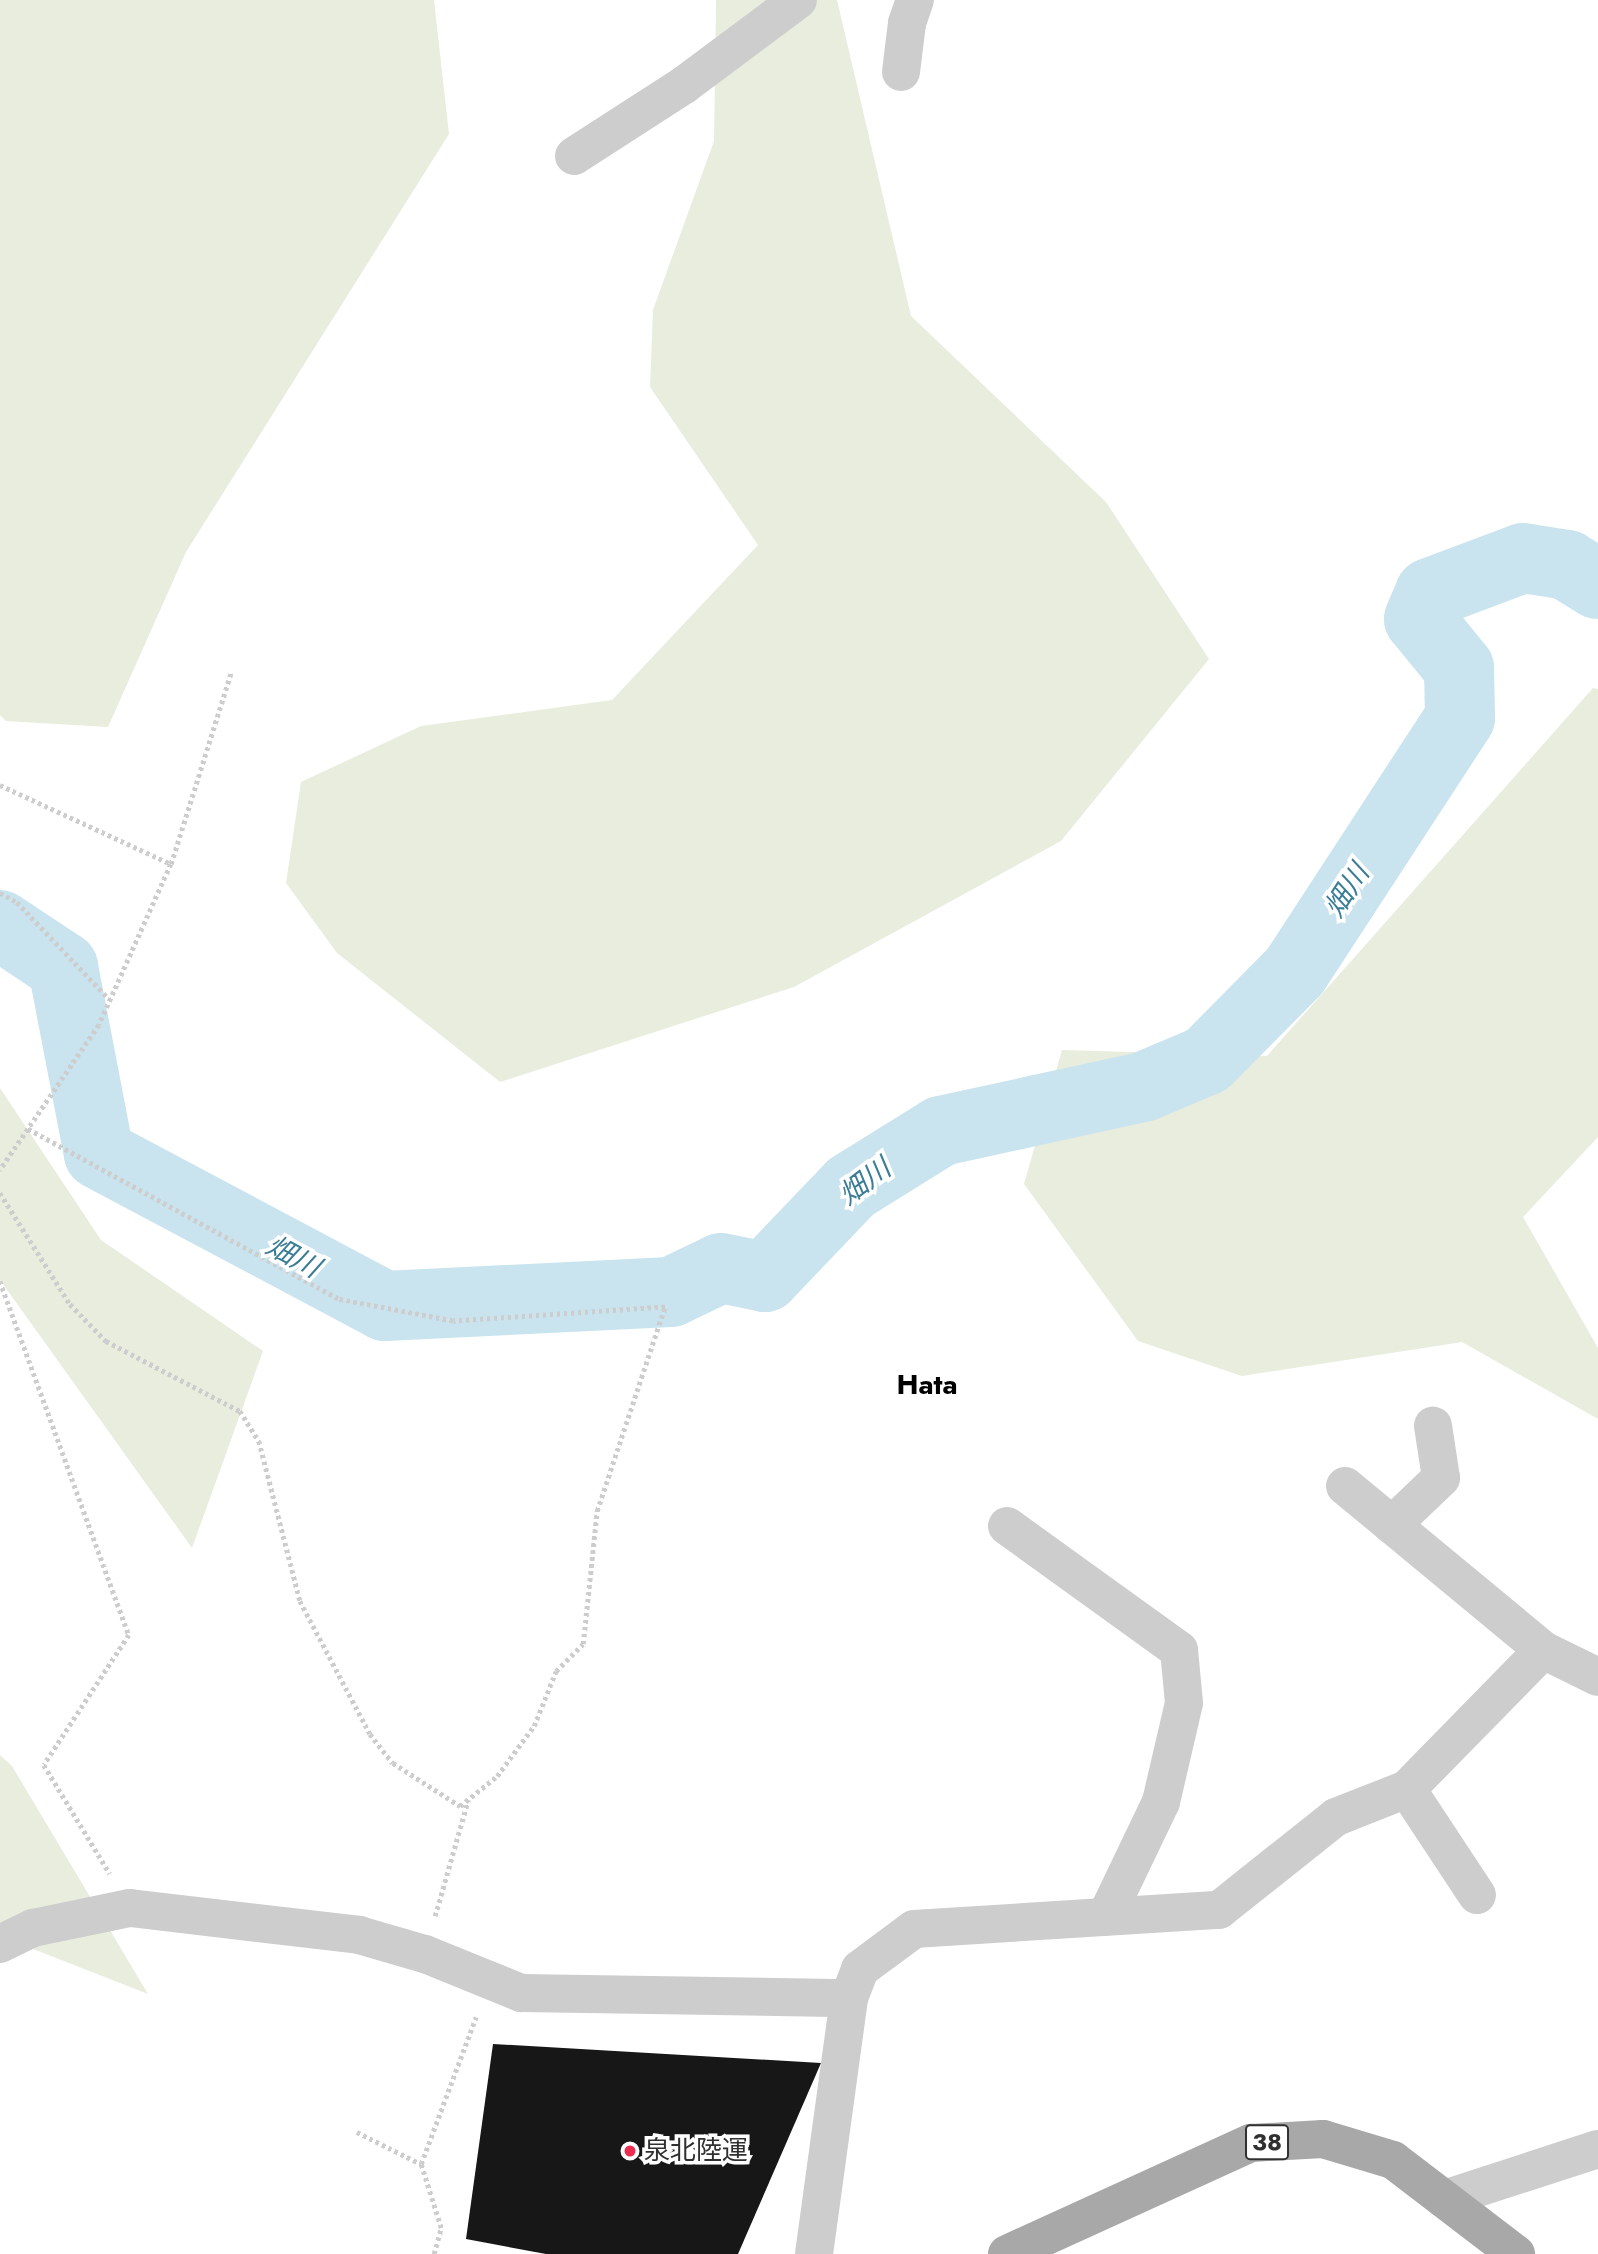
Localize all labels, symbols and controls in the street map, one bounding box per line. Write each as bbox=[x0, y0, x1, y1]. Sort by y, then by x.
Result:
water label: 畑川 bbox=[1318, 858, 1376, 924]
water label: 畑川 bbox=[833, 1152, 897, 1212]
water label: 畑川 bbox=[260, 1229, 326, 1285]
district label: Hata bbox=[896, 1368, 958, 1402]
road number: 38 bbox=[1244, 2122, 1290, 2162]
place label: 泉北陸運 bbox=[644, 2135, 748, 2167]
marker: 泉北陸運 bbox=[622, 2143, 638, 2159]

